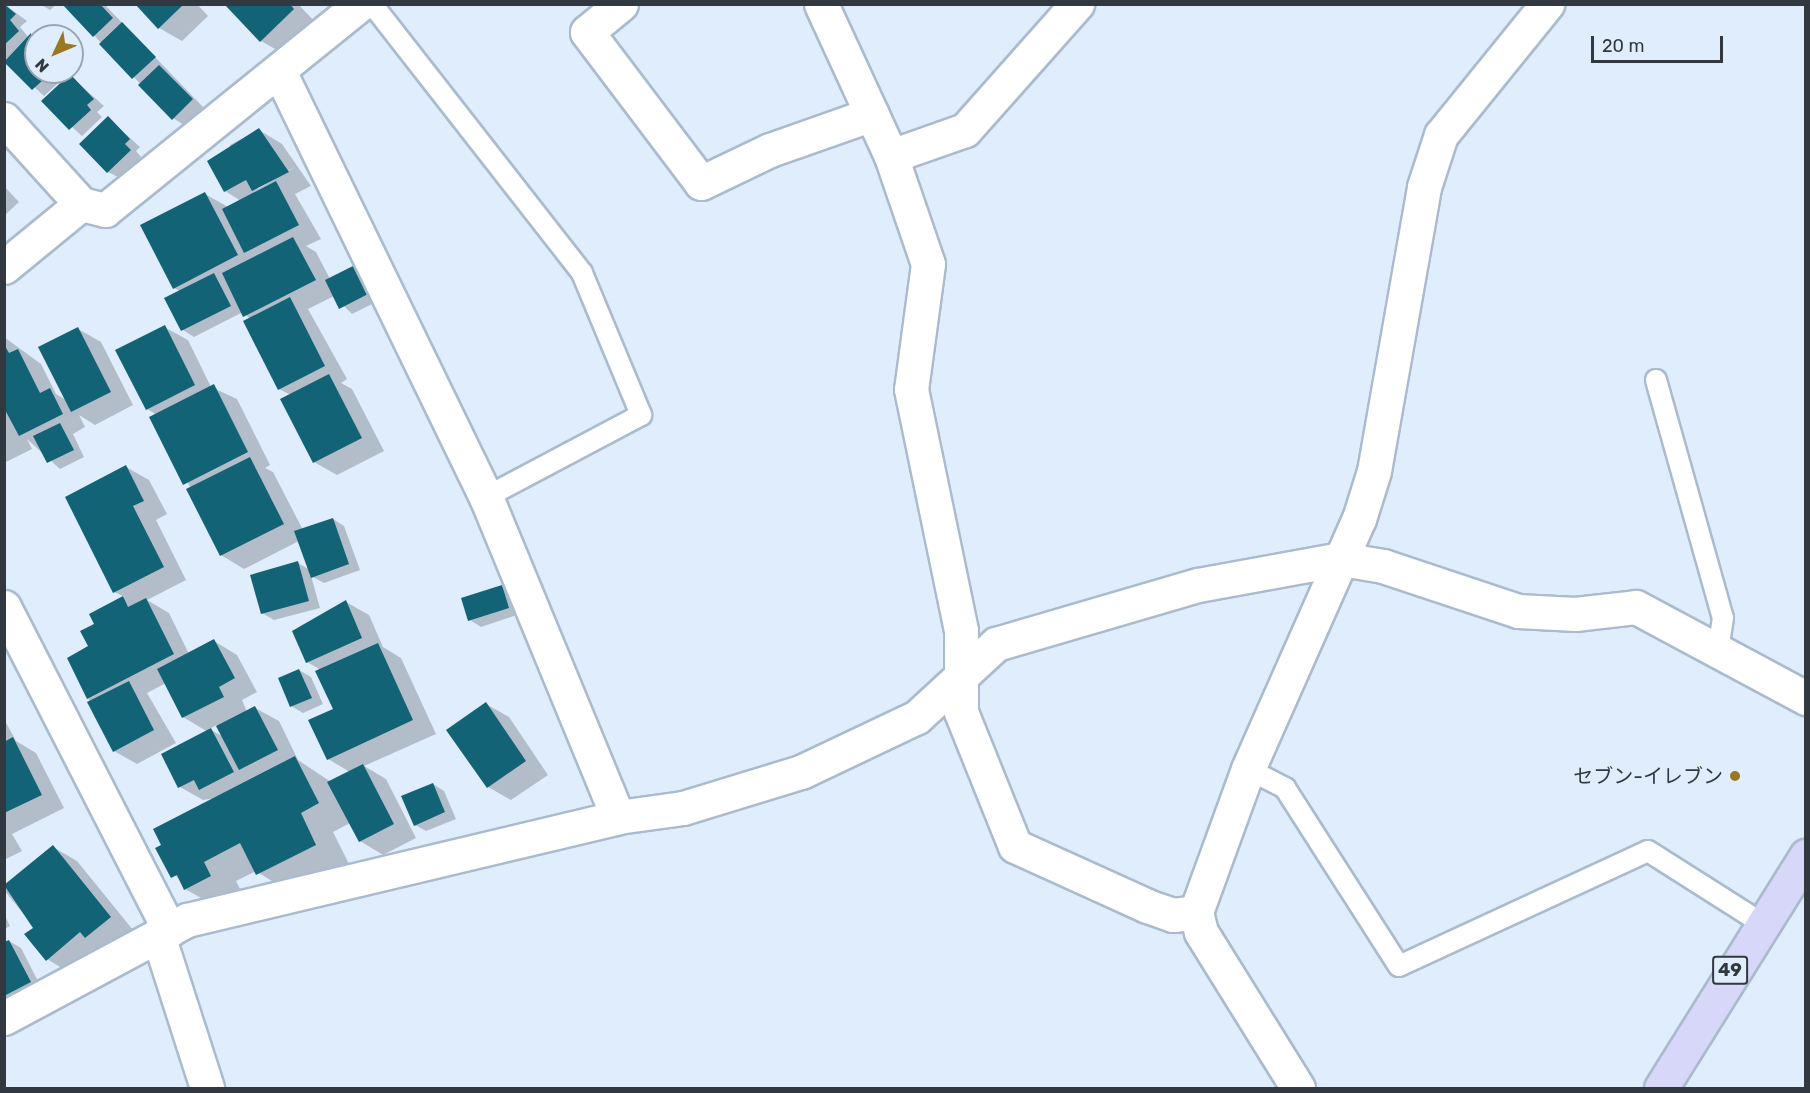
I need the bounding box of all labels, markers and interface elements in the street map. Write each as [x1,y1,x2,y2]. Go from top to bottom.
north arrow [24,24,84,84]
scale bar [1594,24,1726,62]
text: 20 m [1602,35,1644,57]
text: N [31,55,53,76]
place label: セブン-イレブン [1573,764,1723,788]
marker: セブン-イレブン [1728,769,1742,783]
road number: 49 [1712,955,1748,985]

